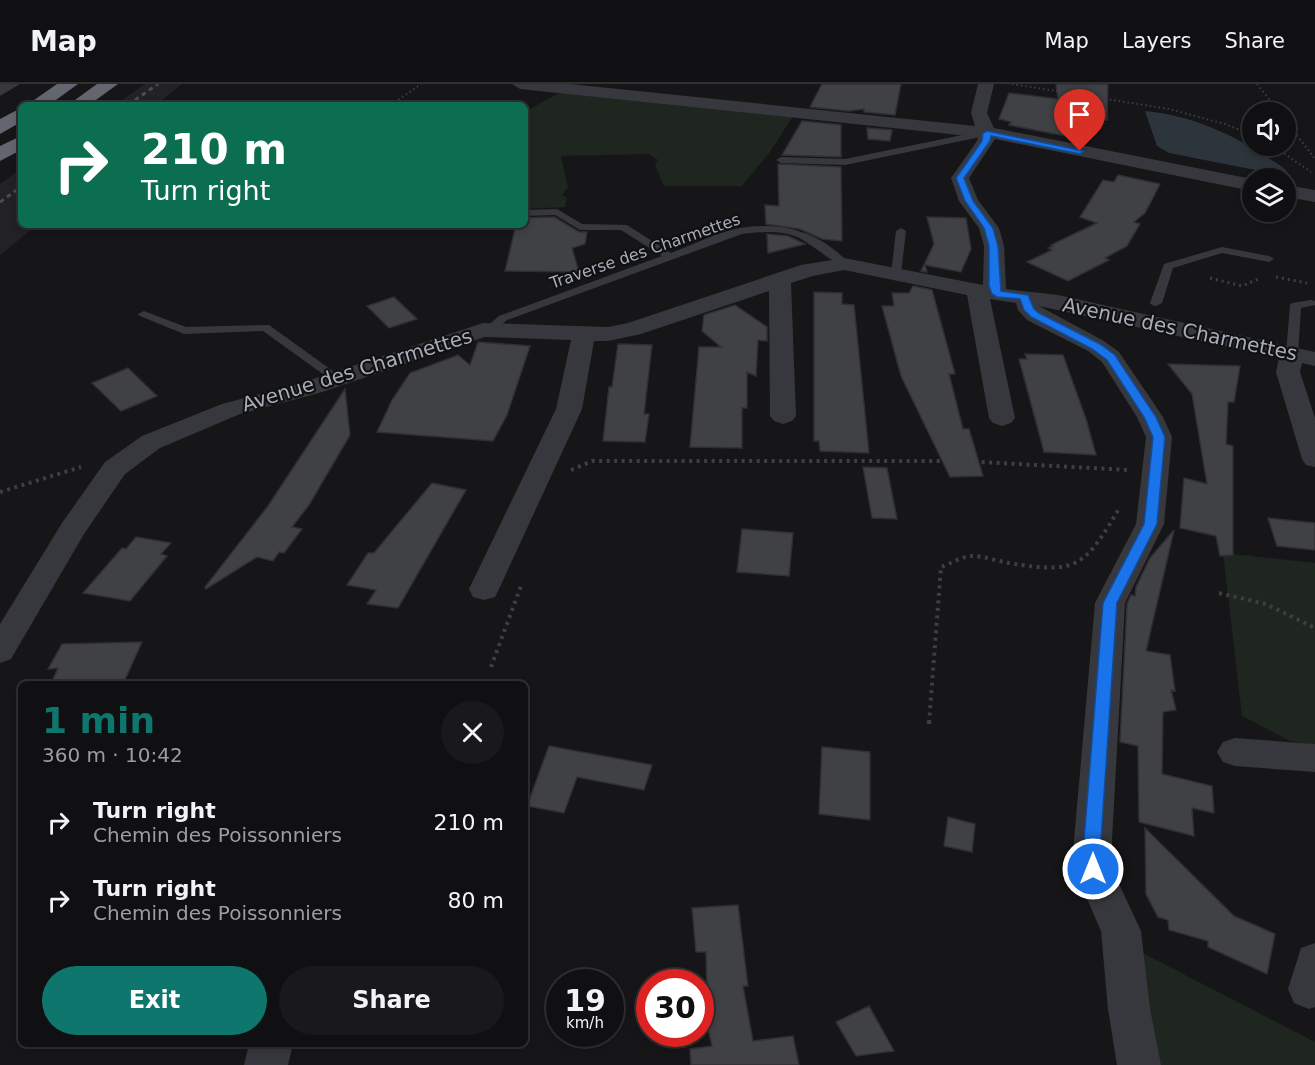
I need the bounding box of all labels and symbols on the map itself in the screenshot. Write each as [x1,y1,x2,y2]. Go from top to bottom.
pin [1054,89,1105,151]
street label: Traverse des Charmettes [546,209,743,293]
street label: Avenue des Charmettes [1060,292,1300,366]
street label: Avenue des Charmettes [239,324,475,416]
position arrow [1061,837,1125,901]
speed limit sign: 30 [636,969,714,1047]

